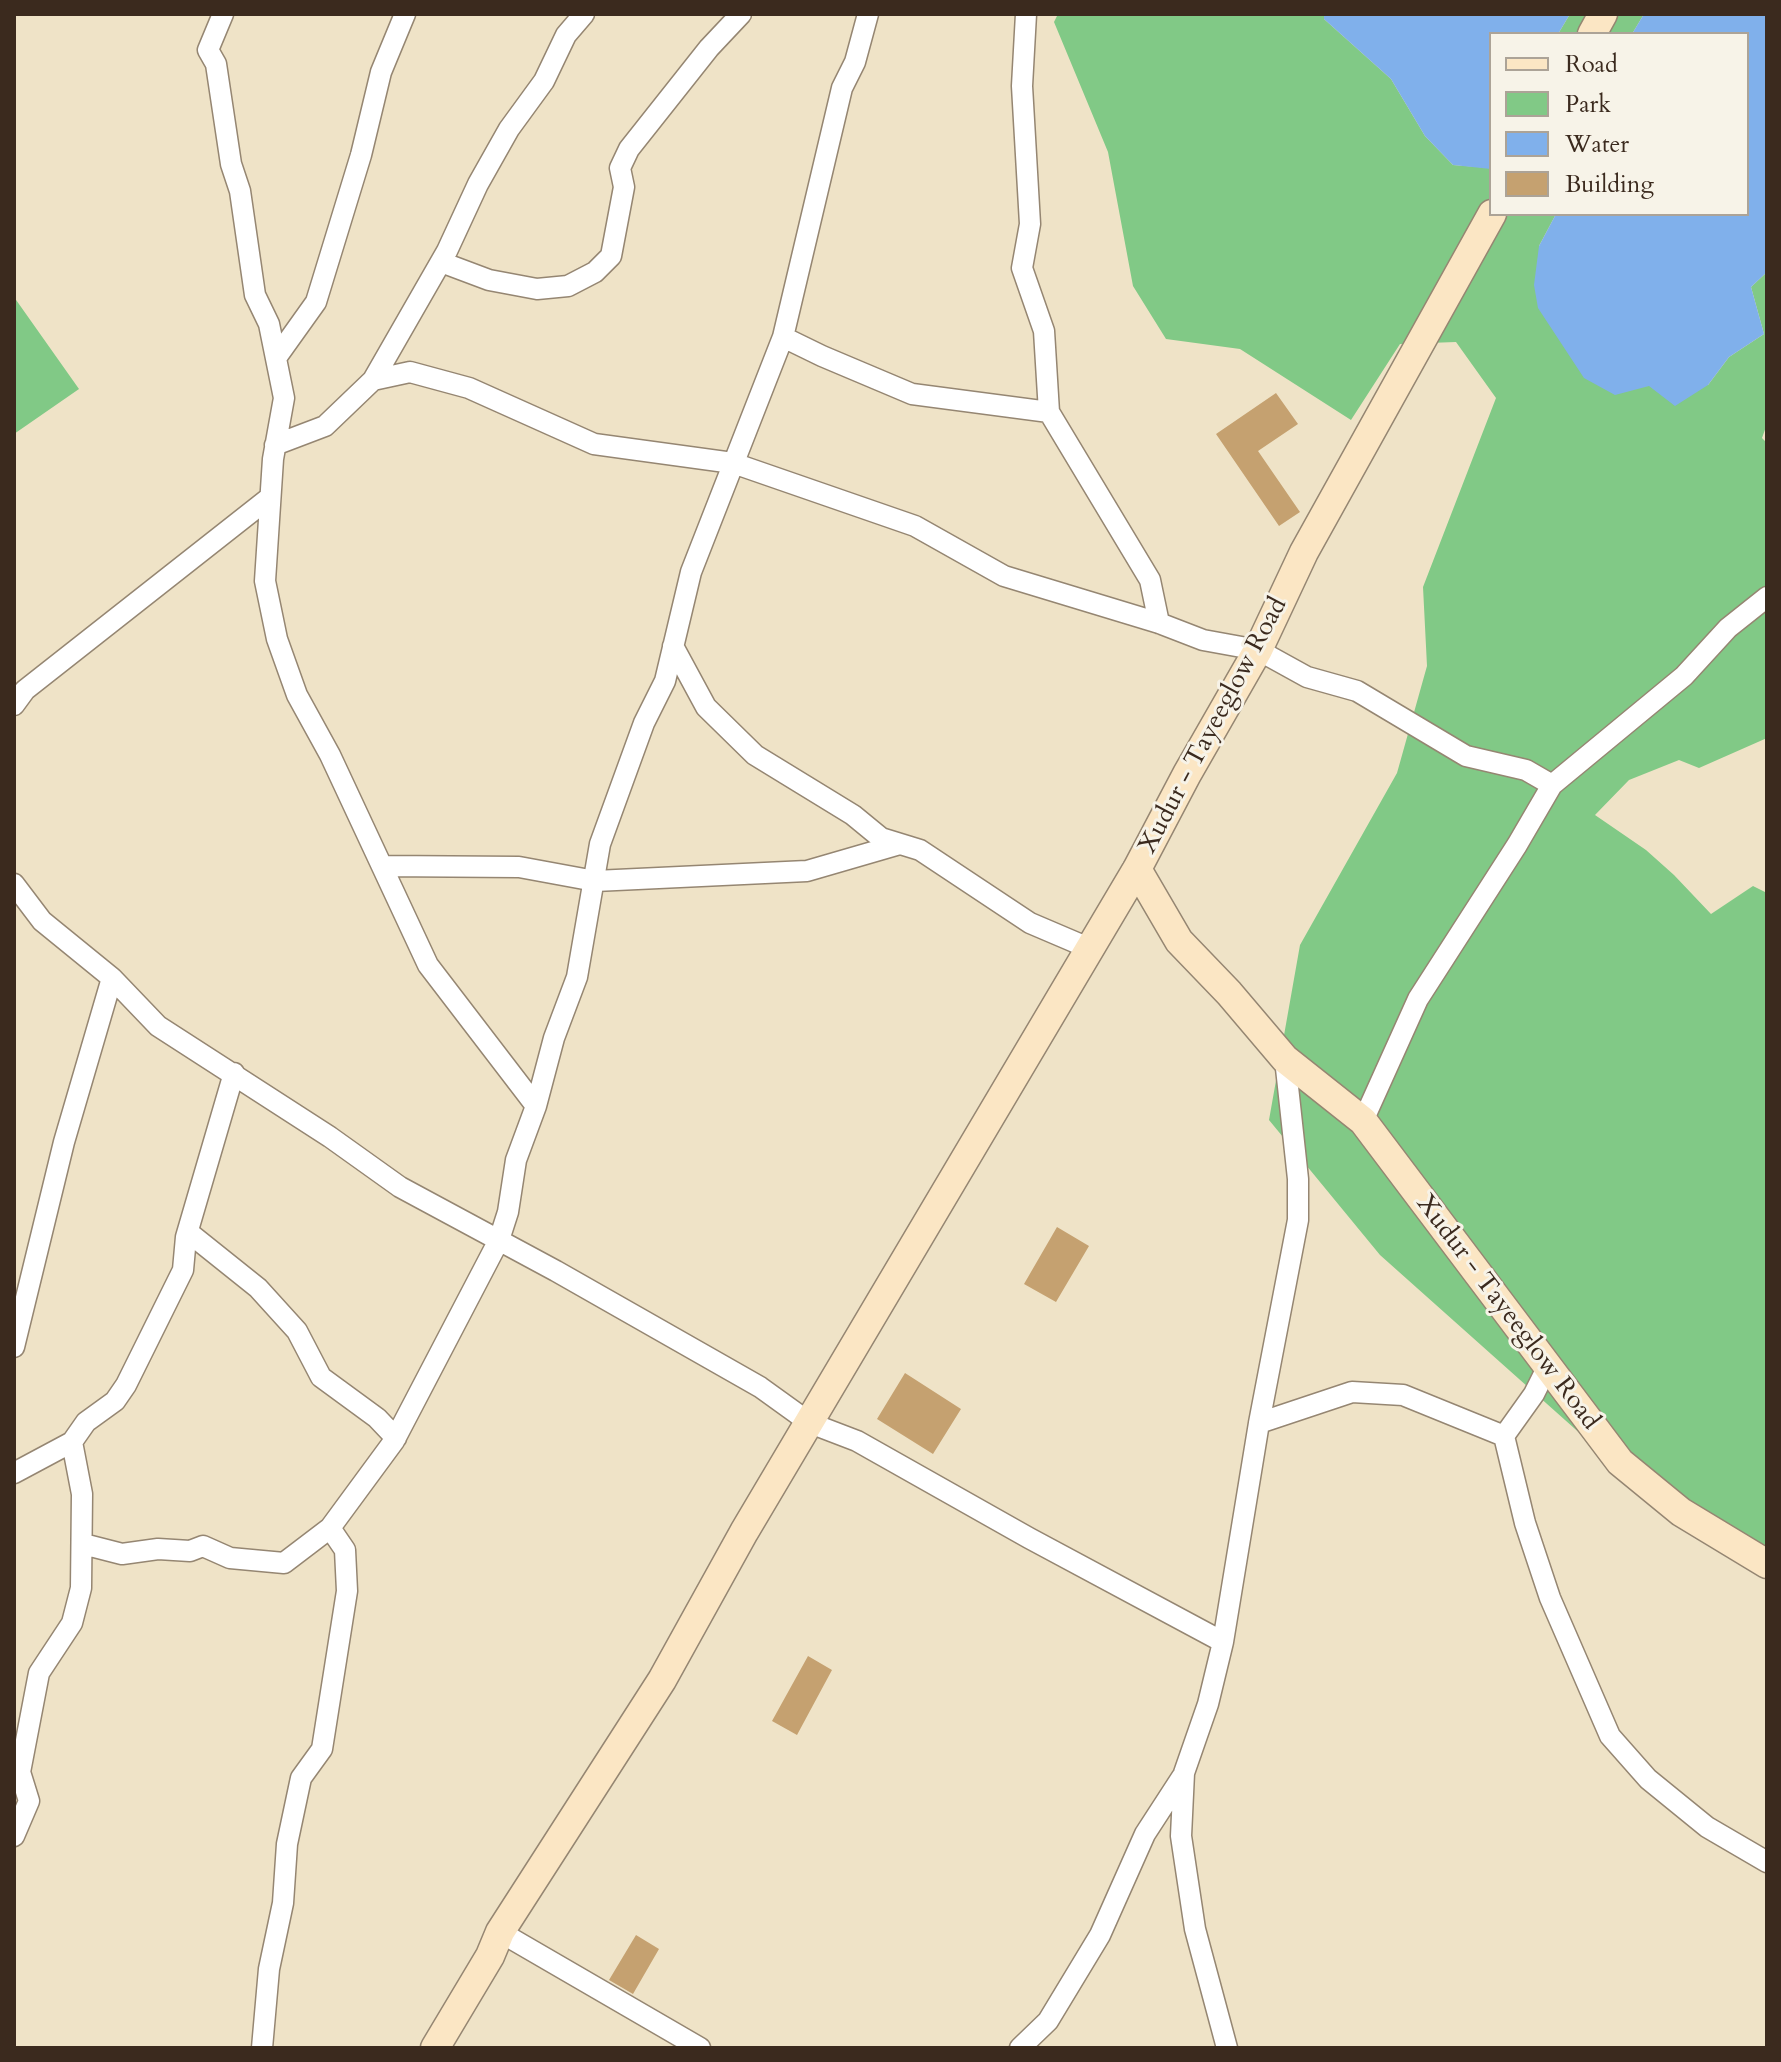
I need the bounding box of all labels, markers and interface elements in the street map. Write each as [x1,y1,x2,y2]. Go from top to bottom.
legend [1489,32,1749,216]
text: Road [1565,48,1618,81]
text: Park [1565,88,1611,121]
text: Water [1565,128,1629,161]
text: Building [1565,168,1654,201]
street label: Xudur - Tayeeglow Road [1133,593,1295,859]
street label: Xudur - Tayeeglow Road [1409,1190,1605,1436]

